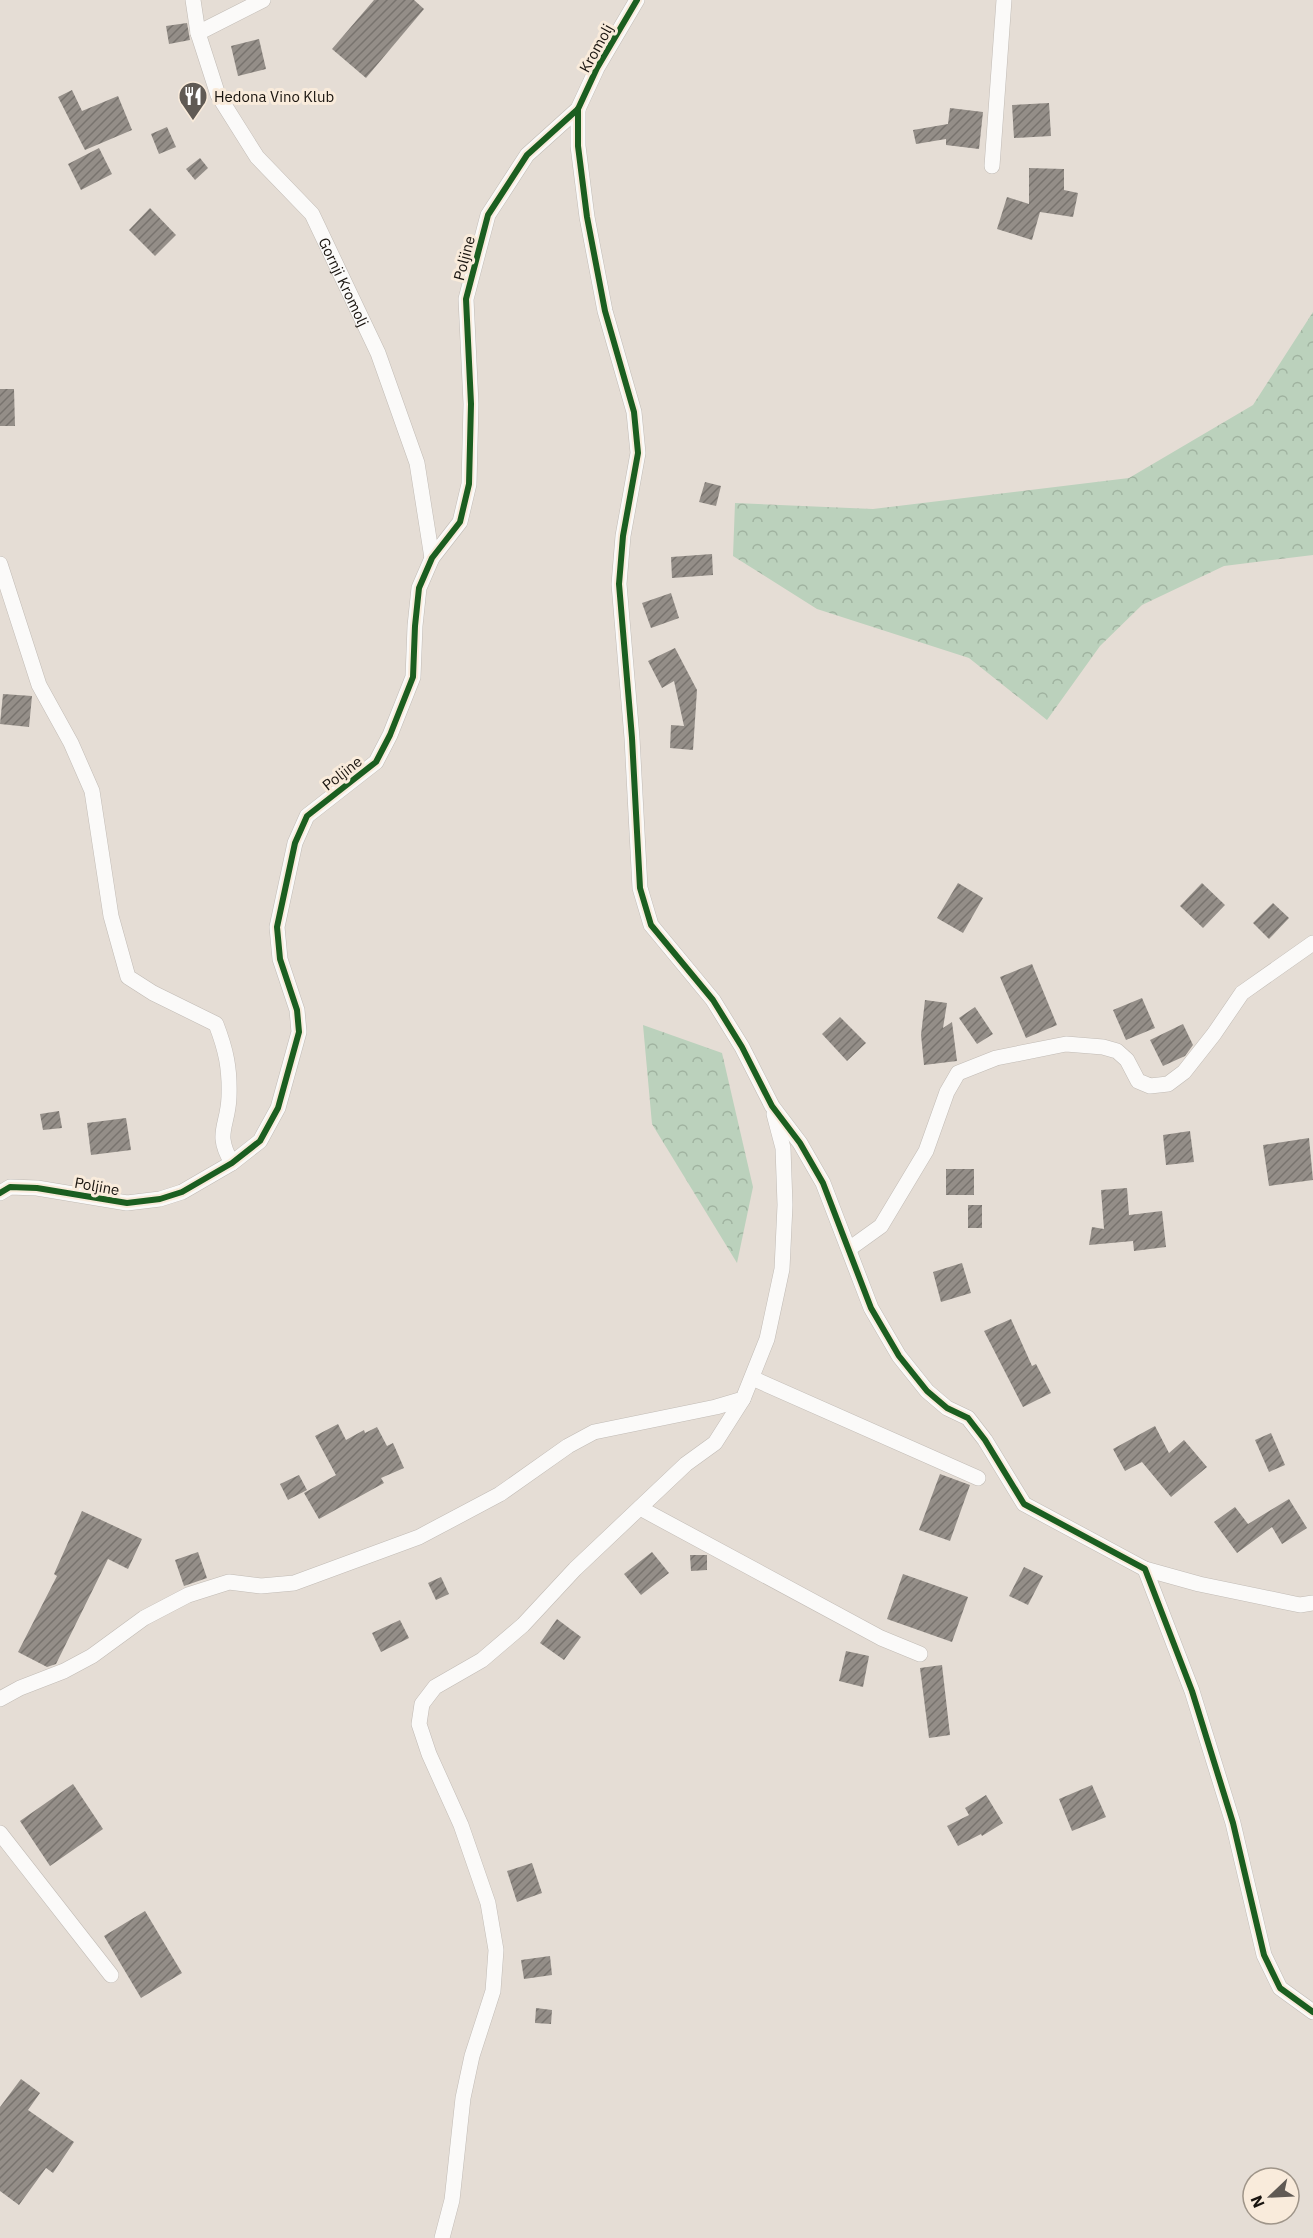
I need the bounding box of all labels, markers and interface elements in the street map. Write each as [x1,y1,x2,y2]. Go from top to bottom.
street label: Kromolj [575,20,617,76]
restaurant icon: Hedona Vino Klub [177,80,209,122]
place label: Hedona Vino Klub [214,87,334,106]
street label: Gornji Kromolj [315,234,373,329]
street label: Poljine [449,234,479,282]
street label: Poljine [318,751,366,795]
street label: Poljine [73,1173,121,1199]
north arrow [1241,2166,1301,2226]
text: N [1246,2193,1269,2211]

